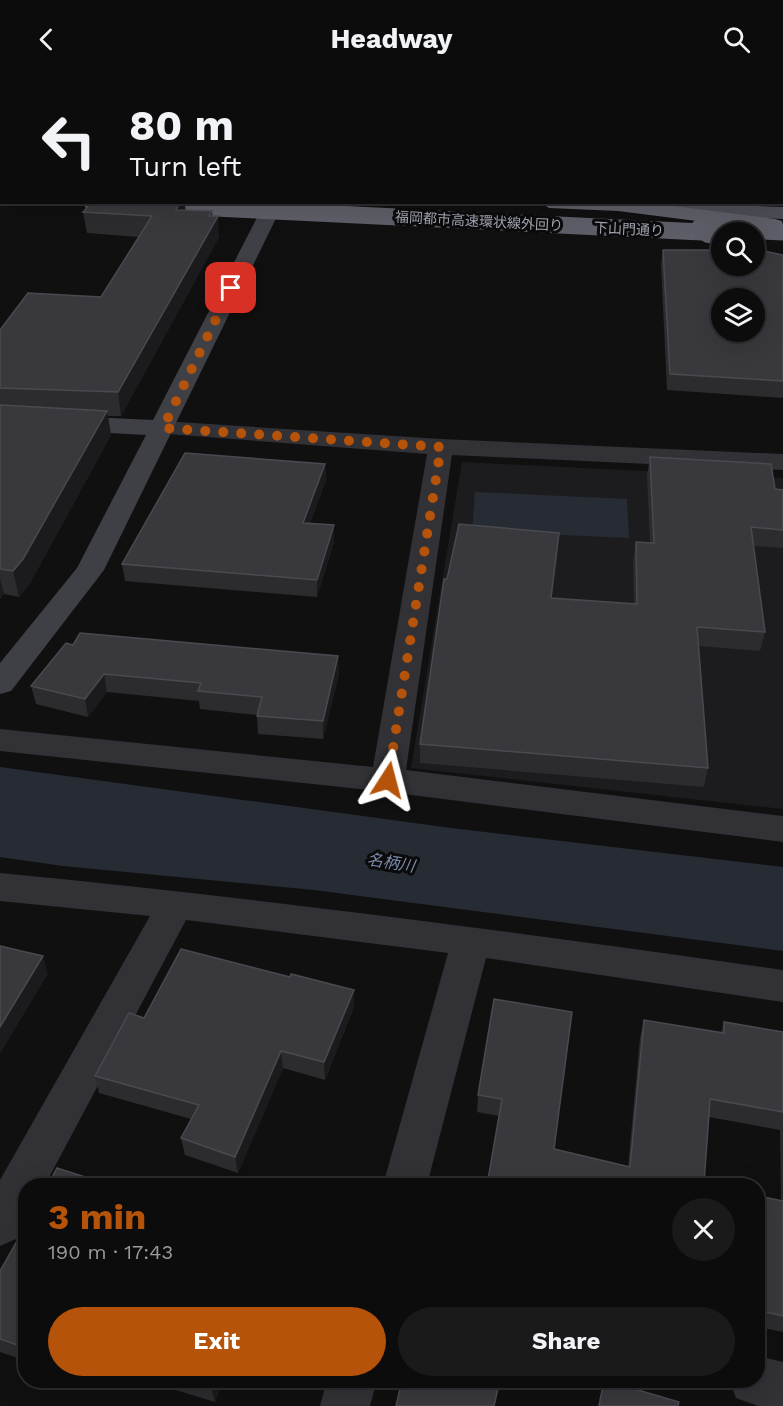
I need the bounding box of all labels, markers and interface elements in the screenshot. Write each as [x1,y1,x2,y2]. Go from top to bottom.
icon: back [30,23,63,56]
text: Headway [330,23,453,55]
icon: search [720,23,753,56]
text: 80 m [129,101,234,150]
icon: left [30,102,108,180]
text: Turn left [129,151,241,183]
street label: 福岡都市高速環状線外回り [395,209,563,233]
street label: 下山門通り [594,219,664,239]
map controls [711,222,765,342]
button: search [711,222,765,276]
pin [205,262,256,313]
icon: arrive [214,271,247,304]
button: layers [711,288,765,342]
position arrow [356,748,420,812]
water label: 名柄川 [366,849,418,876]
text: 3 min [48,1196,146,1238]
button: close [672,1198,735,1261]
text: 190 m · 17:43 [48,1240,173,1264]
button: Exit [48,1307,386,1376]
button: Share [398,1307,735,1376]

